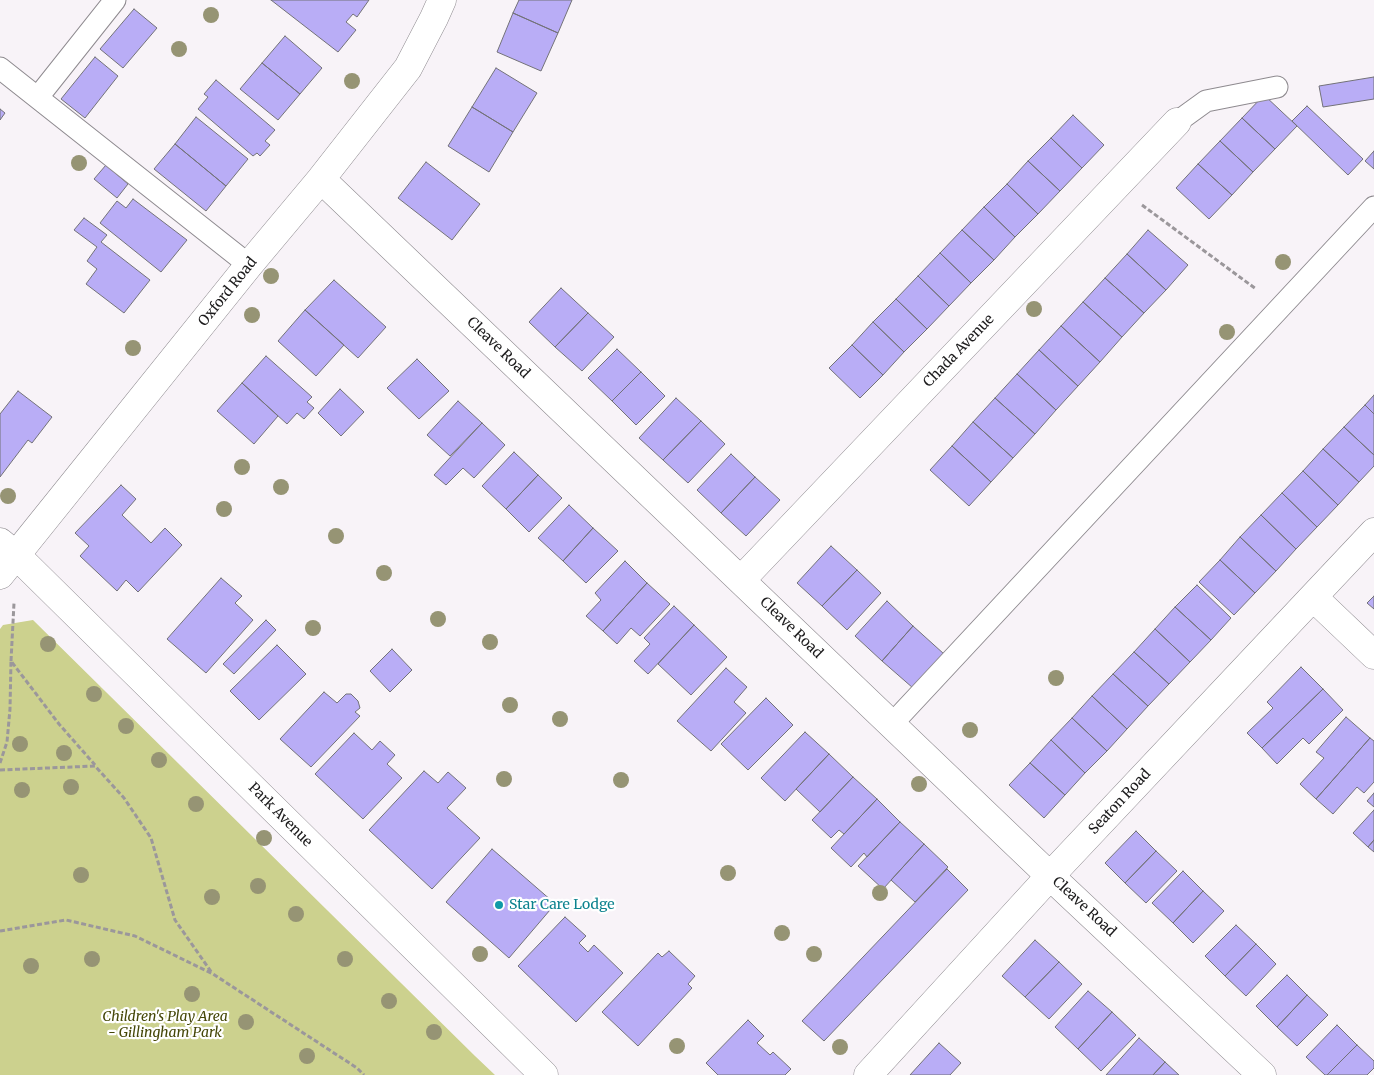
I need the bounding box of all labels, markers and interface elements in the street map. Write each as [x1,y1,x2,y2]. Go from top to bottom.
street label: Oxford Road [195,254,261,330]
street label: Chada Avenue [920,311,998,391]
street label: Cleave Road [463,314,533,382]
street label: Cleave Road [756,594,826,662]
street label: Seaton Road [1086,766,1154,838]
street label: Park Avenue [245,780,315,850]
street label: Cleave Road [1049,873,1119,941]
place label: Star Care Lodge [509,897,615,913]
marker: Star Care Lodge [493,899,505,911]
park label: Children's Play Area - Gillingham Park [102,1009,228,1042]

